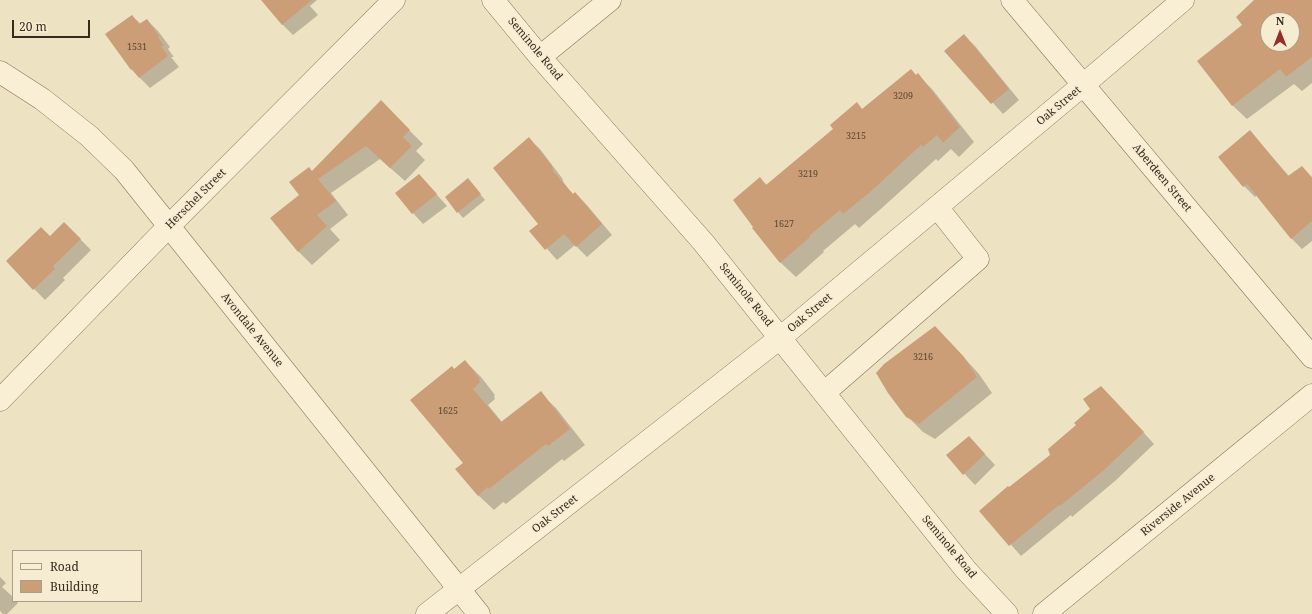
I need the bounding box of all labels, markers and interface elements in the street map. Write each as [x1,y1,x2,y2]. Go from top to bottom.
scale bar [14,12,92,38]
north arrow [1260,12,1300,52]
text: N [1276,13,1284,28]
street label: Seminole Road [505,15,565,83]
text: 20 m [19,18,47,35]
house number: 1531 [127,42,147,52]
street label: Oak Street [1034,83,1084,129]
house number: 3209 [893,91,913,101]
house number: 3215 [846,131,866,141]
street label: Aberdeen Street [1130,141,1194,215]
street label: Herschel Street [163,166,229,232]
house number: 3219 [798,169,818,179]
house number: 1627 [774,219,794,229]
street label: Seminole Road [716,261,776,329]
street label: Avondale Avenue [218,290,286,370]
street label: Oak Street [785,290,835,336]
house number: 3216 [913,352,933,362]
house number: 1625 [438,406,458,416]
street label: Riverside Avenue [1138,471,1218,539]
street label: Oak Street [530,492,580,536]
street label: Seminole Road [919,513,979,581]
legend [12,550,142,602]
text: Road [50,558,79,575]
text: Building [50,578,98,595]

